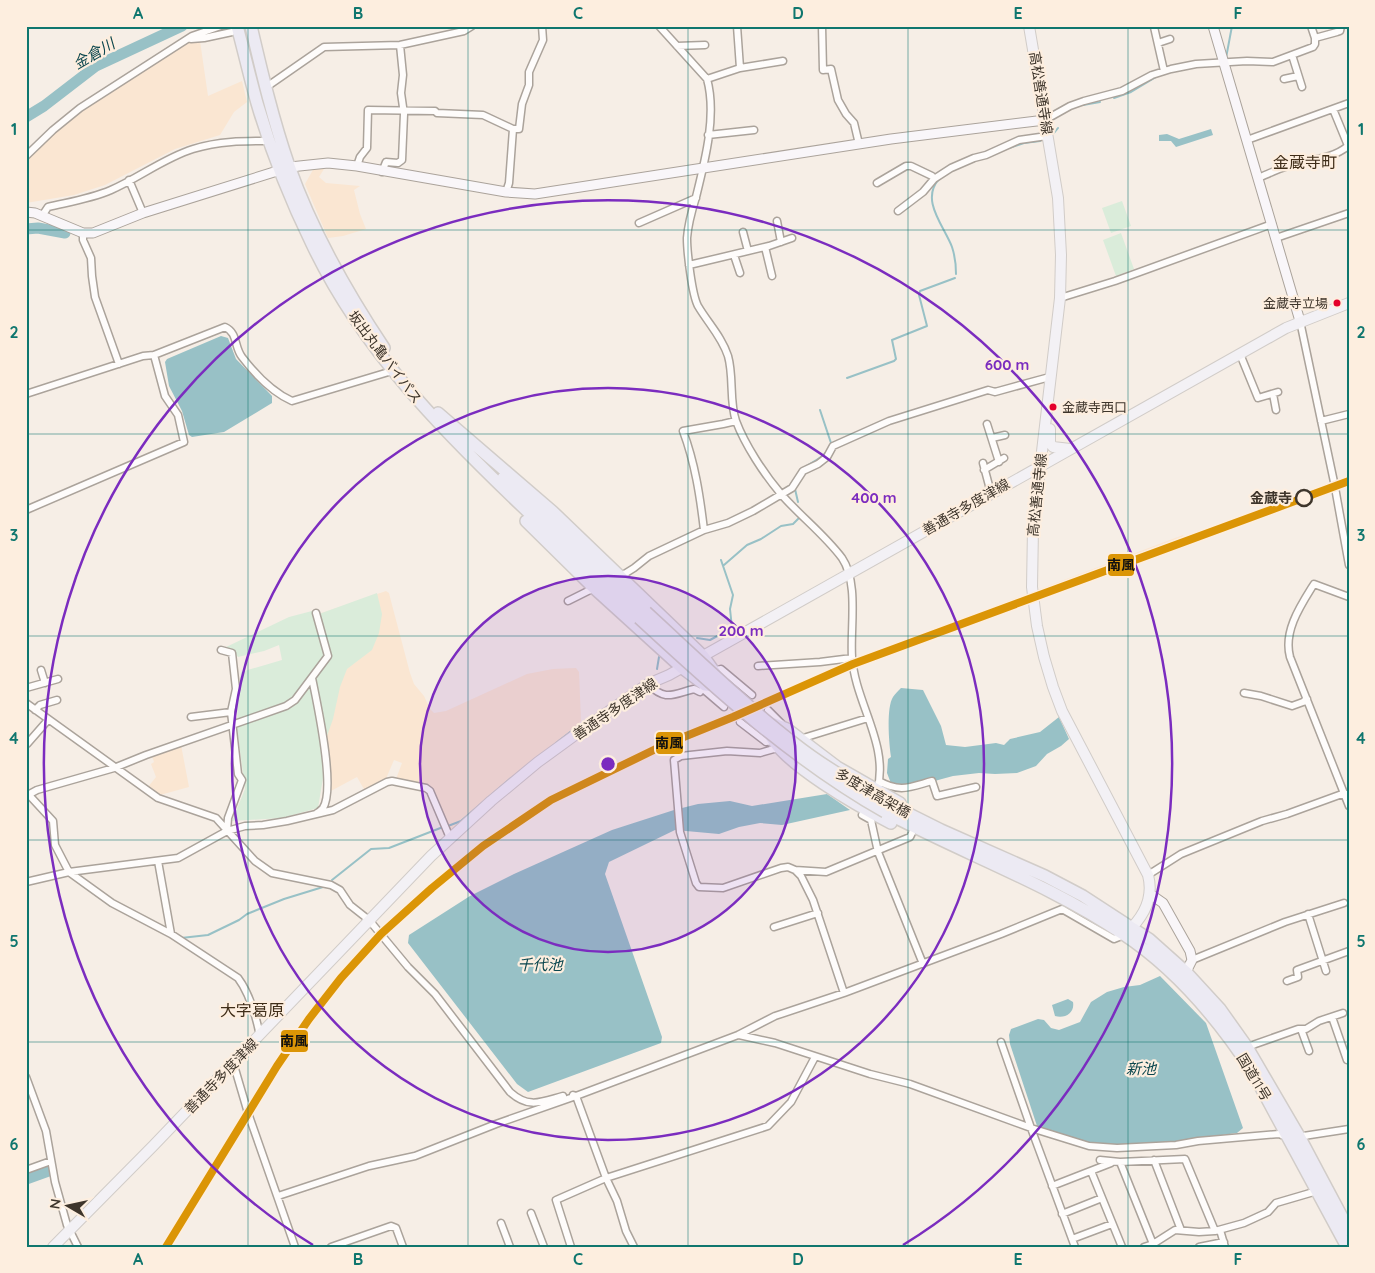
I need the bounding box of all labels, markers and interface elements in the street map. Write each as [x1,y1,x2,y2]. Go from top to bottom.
text: A [133,3,144,23]
text: B [353,3,363,23]
text: C [573,3,583,23]
text: D [792,3,804,23]
text: E [1013,3,1023,23]
text: F [1234,3,1243,23]
water label: 金倉川 [70,33,120,73]
street label: 高松善通寺線 [1026,50,1056,136]
text: 1 [11,119,17,139]
text: 1 [1358,119,1364,139]
district label: 金蔵寺町 [1273,152,1337,172]
place label: 金蔵寺立場 [1263,295,1328,311]
marker: 金蔵寺立場 [1332,298,1342,308]
street label: 坂出丸亀バイパス [344,307,426,407]
text: 2 [9,322,19,342]
text: 2 [1356,322,1366,342]
text: 600 m [985,355,1029,374]
place label: 金蔵寺西口 [1062,399,1127,415]
marker: 金蔵寺西口 [1048,402,1058,412]
street label: 高松善通寺線 [1024,452,1050,538]
street label: 善通寺多度津線 [919,475,1013,539]
text: 400 m [851,488,897,507]
place label: 金蔵寺 [1250,489,1292,507]
marker: 金蔵寺 [1295,489,1313,507]
text: 3 [10,525,18,545]
text: 3 [1357,525,1365,545]
line badge: 南風 [1107,553,1135,577]
text: 南風 [1107,556,1135,574]
text: 200 m [719,621,764,640]
street label: 善通寺多度津線 [569,674,661,744]
text: 4 [9,728,19,748]
text: 4 [1356,728,1366,748]
line badge: 南風 [655,731,684,755]
text: 南風 [655,734,683,752]
centre of rings [599,755,617,773]
street label: 多度津高架橋 [832,764,914,822]
text: 5 [9,931,19,951]
text: 5 [1356,931,1366,951]
water label: 千代池 [517,955,564,974]
district label: 大字葛原 [220,1000,284,1020]
line badge: 南風 [280,1029,309,1053]
text: 南風 [280,1032,308,1050]
street label: 善通寺多度津線 [180,1035,262,1117]
street label: 国道11号 [1233,1050,1275,1104]
water label: 新池 [1126,1059,1158,1078]
text: 6 [10,1134,19,1154]
text: 6 [1357,1134,1366,1154]
north arrow [42,1180,92,1230]
text: N [45,1197,65,1210]
text: A [133,1249,144,1269]
text: B [353,1249,363,1269]
text: C [573,1249,583,1269]
text: D [792,1249,804,1269]
text: E [1013,1249,1023,1269]
text: F [1234,1249,1243,1269]

